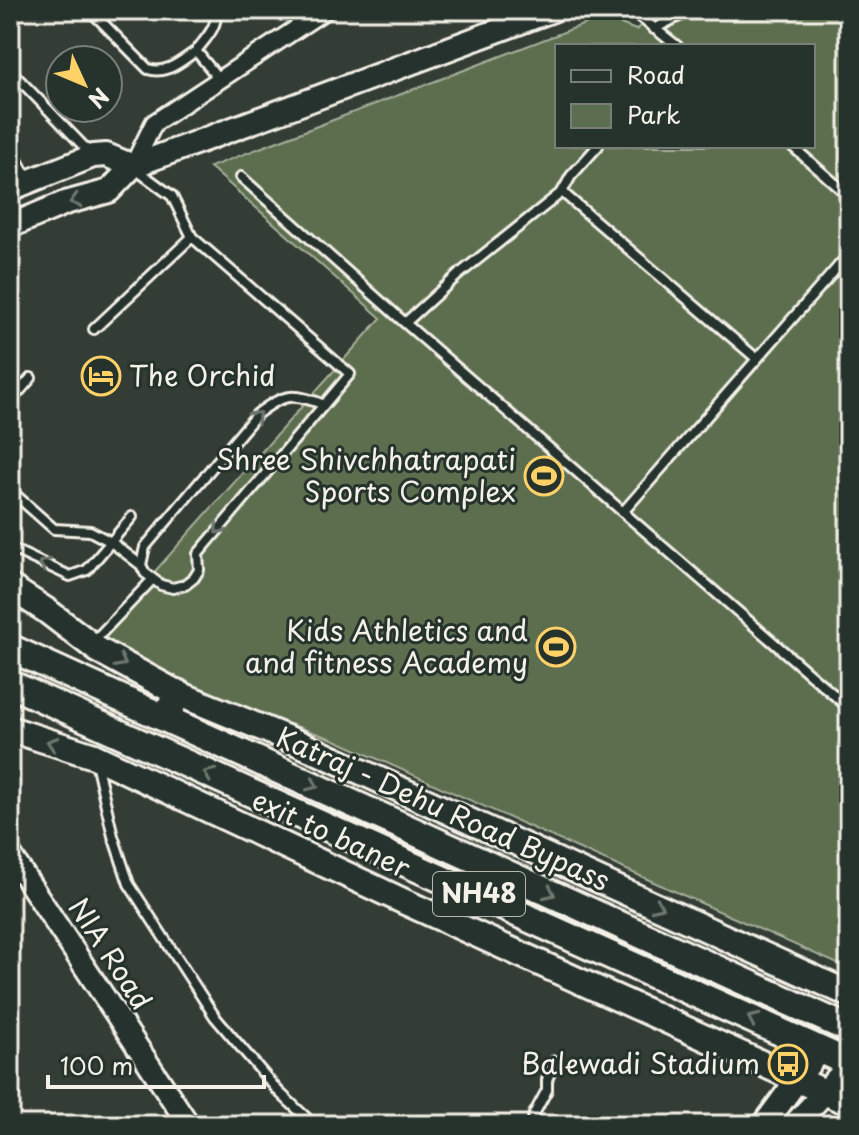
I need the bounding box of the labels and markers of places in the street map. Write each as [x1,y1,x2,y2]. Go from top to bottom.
place label: The Orchid [129,353,276,396]
hotel icon: The Orchid [80,355,122,397]
place label: Shree Shivchhatrapati Sports Complex [216,437,516,512]
sports icon: Shree Shivchhatrapati Sports Complex [523,455,565,497]
place label: Kids Athletics and and fitness Academy [245,608,528,683]
sports icon: Kids Athletics and and fitness Academy [535,626,577,668]
place label: Balewadi Stadium [521,1041,760,1084]
bus stop icon: Balewadi Stadium [767,1043,809,1085]

